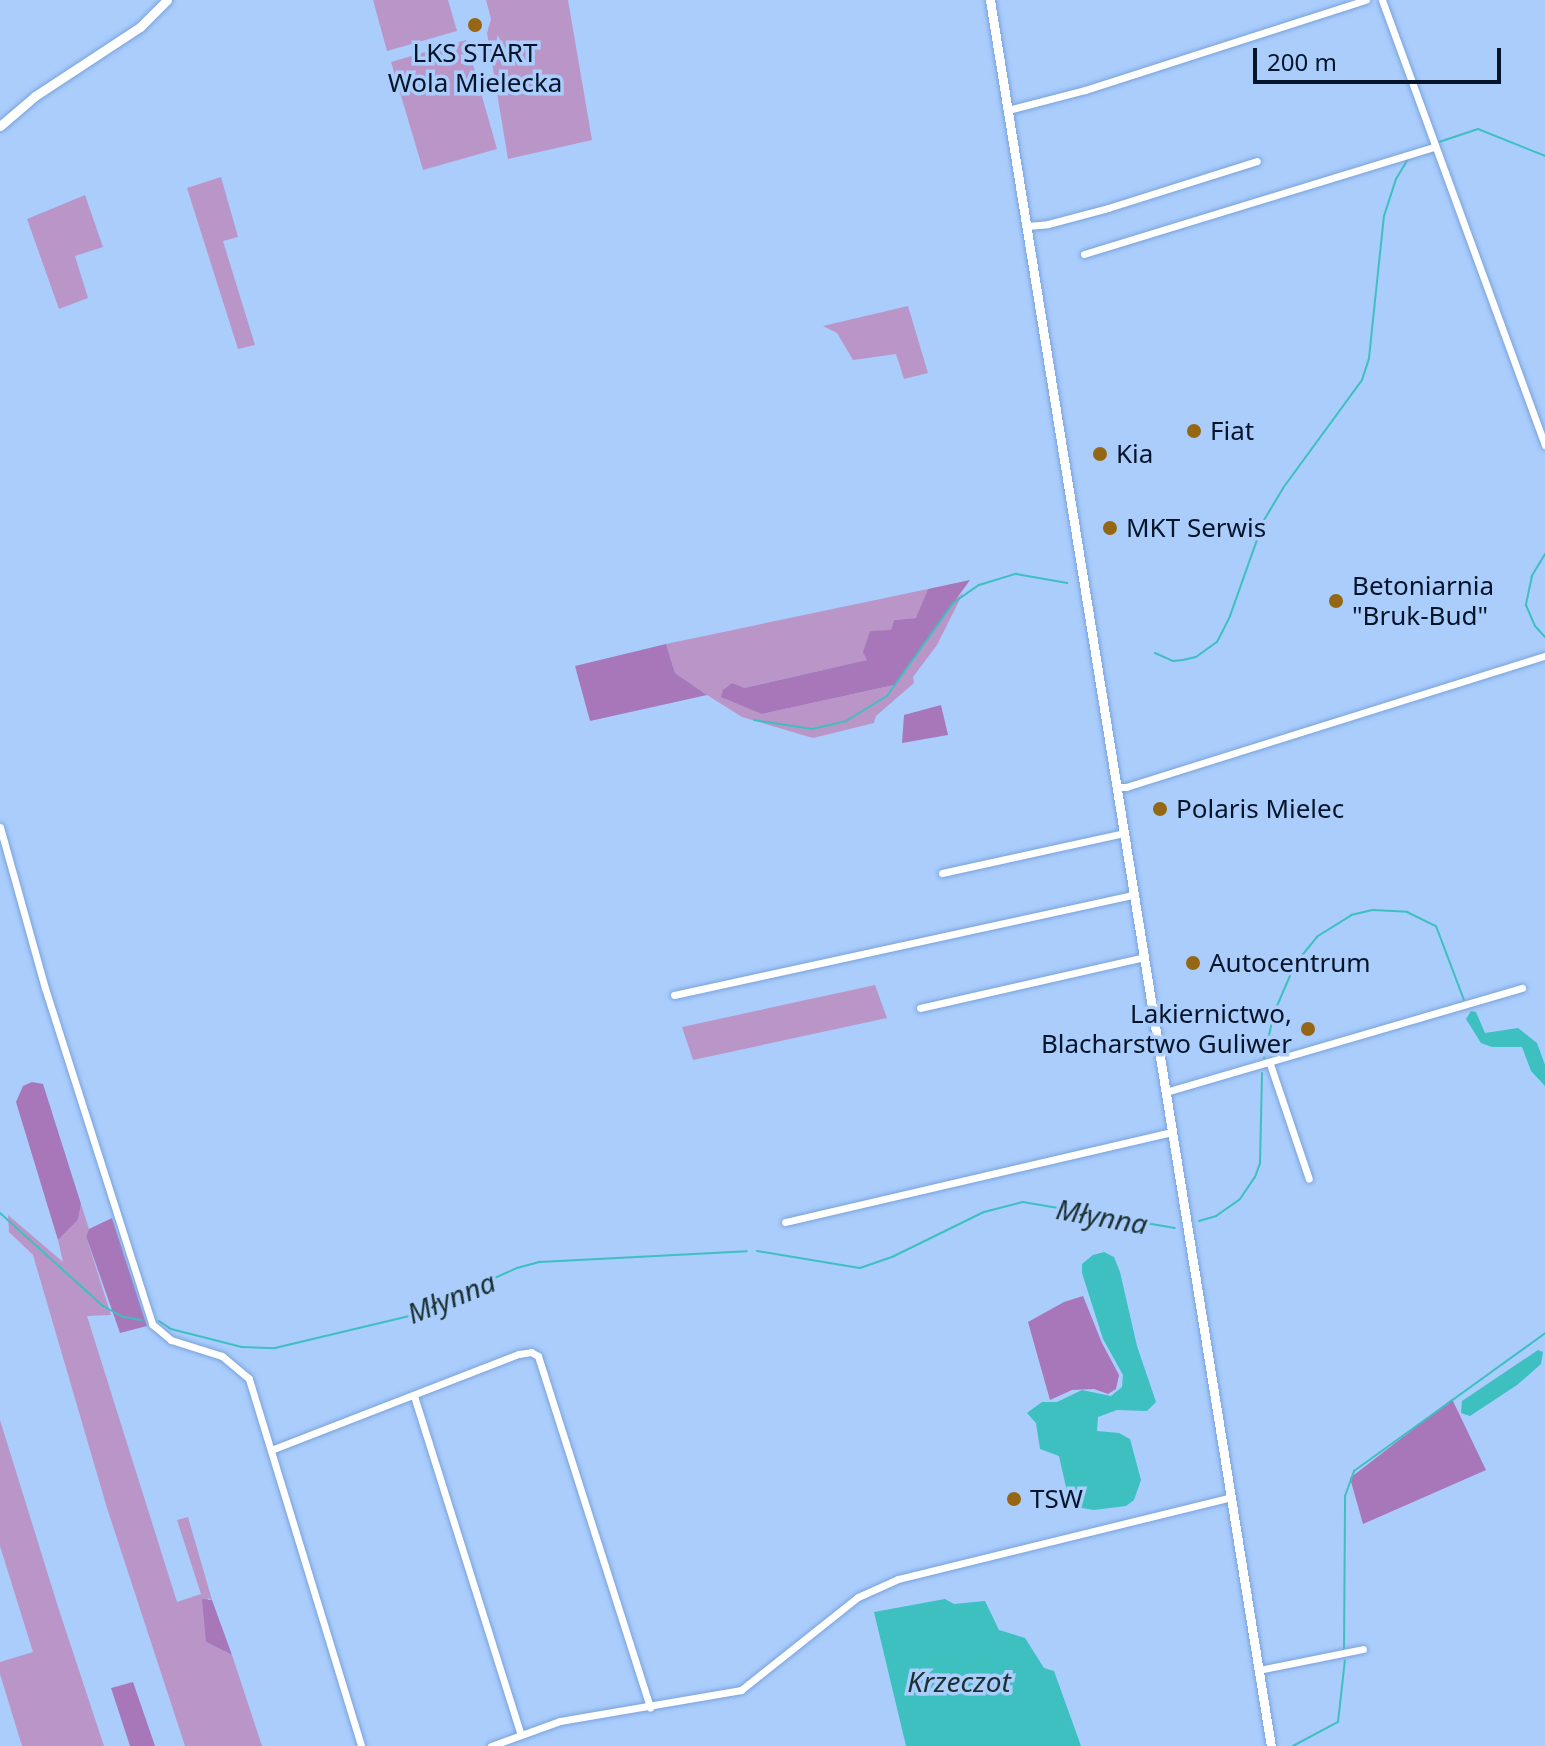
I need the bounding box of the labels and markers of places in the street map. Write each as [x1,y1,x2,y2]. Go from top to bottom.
marker: LKS START Wola Mielecka [466,16,484,34]
place label: LKS START Wola Mielecka [388,37,562,98]
place label: Fiat [1210,415,1254,447]
marker: Fiat [1185,422,1203,440]
place label: Kia [1116,438,1153,470]
marker: Kia [1091,445,1109,463]
place label: MKT Serwis [1126,512,1266,544]
marker: MKT Serwis [1101,519,1119,537]
place label: Betoniarnia "Bruk-Bud" [1352,570,1494,632]
marker: Betoniarnia "Bruk-Bud" [1327,592,1345,610]
place label: Polaris Mielec [1176,793,1344,825]
marker: Polaris Mielec [1151,800,1169,818]
place label: Autocentrum [1209,947,1371,979]
marker: Autocentrum [1184,954,1202,972]
place label: Lakiernictwo, Blacharstwo Guliwer [1041,998,1292,1060]
marker: Lakiernictwo, Blacharstwo Guliwer [1299,1020,1317,1038]
place label: TSW [1030,1483,1083,1515]
marker: TSW [1005,1490,1023,1508]

